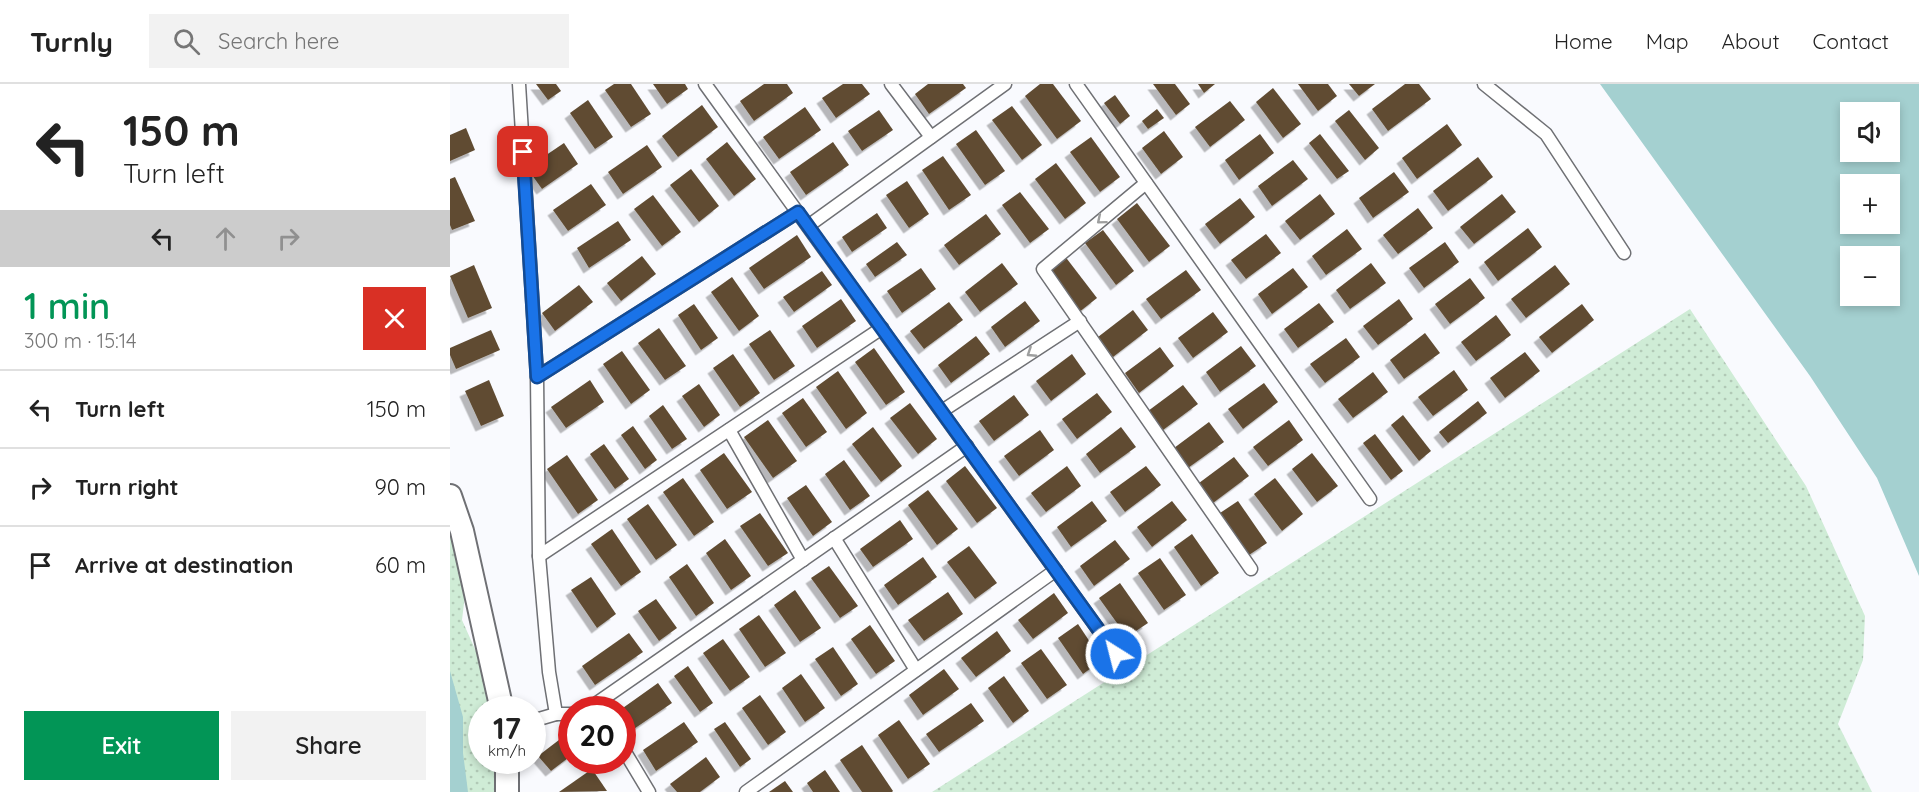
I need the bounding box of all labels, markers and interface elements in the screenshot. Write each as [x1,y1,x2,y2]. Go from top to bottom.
search box [149,14,569,68]
text: Turnly [30,24,113,59]
icon: search [170,25,203,58]
text: Search here [218,27,339,55]
text: Home [1554,28,1613,54]
text: Map [1646,28,1689,54]
text: About [1722,28,1780,54]
text: Contact [1813,28,1889,54]
map controls [1840,102,1900,306]
button: sound [1840,102,1900,162]
text: 150 m [123,104,240,157]
icon: left [24,108,102,186]
pin [497,126,548,177]
icon: arrive [506,135,539,168]
text: Turn left [123,156,225,190]
button: + [1840,174,1900,234]
one-way arrow [1097,213,1108,224]
icon: left [146,222,179,255]
icon: ahead [209,222,242,255]
icon: right [272,222,305,255]
button: − [1840,246,1900,306]
text: 1 min [24,283,110,328]
button: close [363,287,426,350]
text: 300 m · 15:14 [24,328,136,353]
one-way arrow [1027,346,1038,357]
icon: left [24,393,57,426]
text: Turn left [75,395,165,423]
text: 150 m [367,395,426,423]
icon: right [24,471,57,504]
text: Turn right [75,473,179,501]
text: 90 m [375,473,426,501]
icon: arrive [24,549,57,582]
text: Arrive at destination [75,551,293,579]
text: 60 m [375,551,426,579]
position arrow [1084,622,1148,686]
speed limit sign: 20 [558,696,636,774]
text: 17 [493,709,521,747]
button: Exit [24,711,219,780]
button: Share [231,711,426,780]
text: km/h [488,741,526,760]

